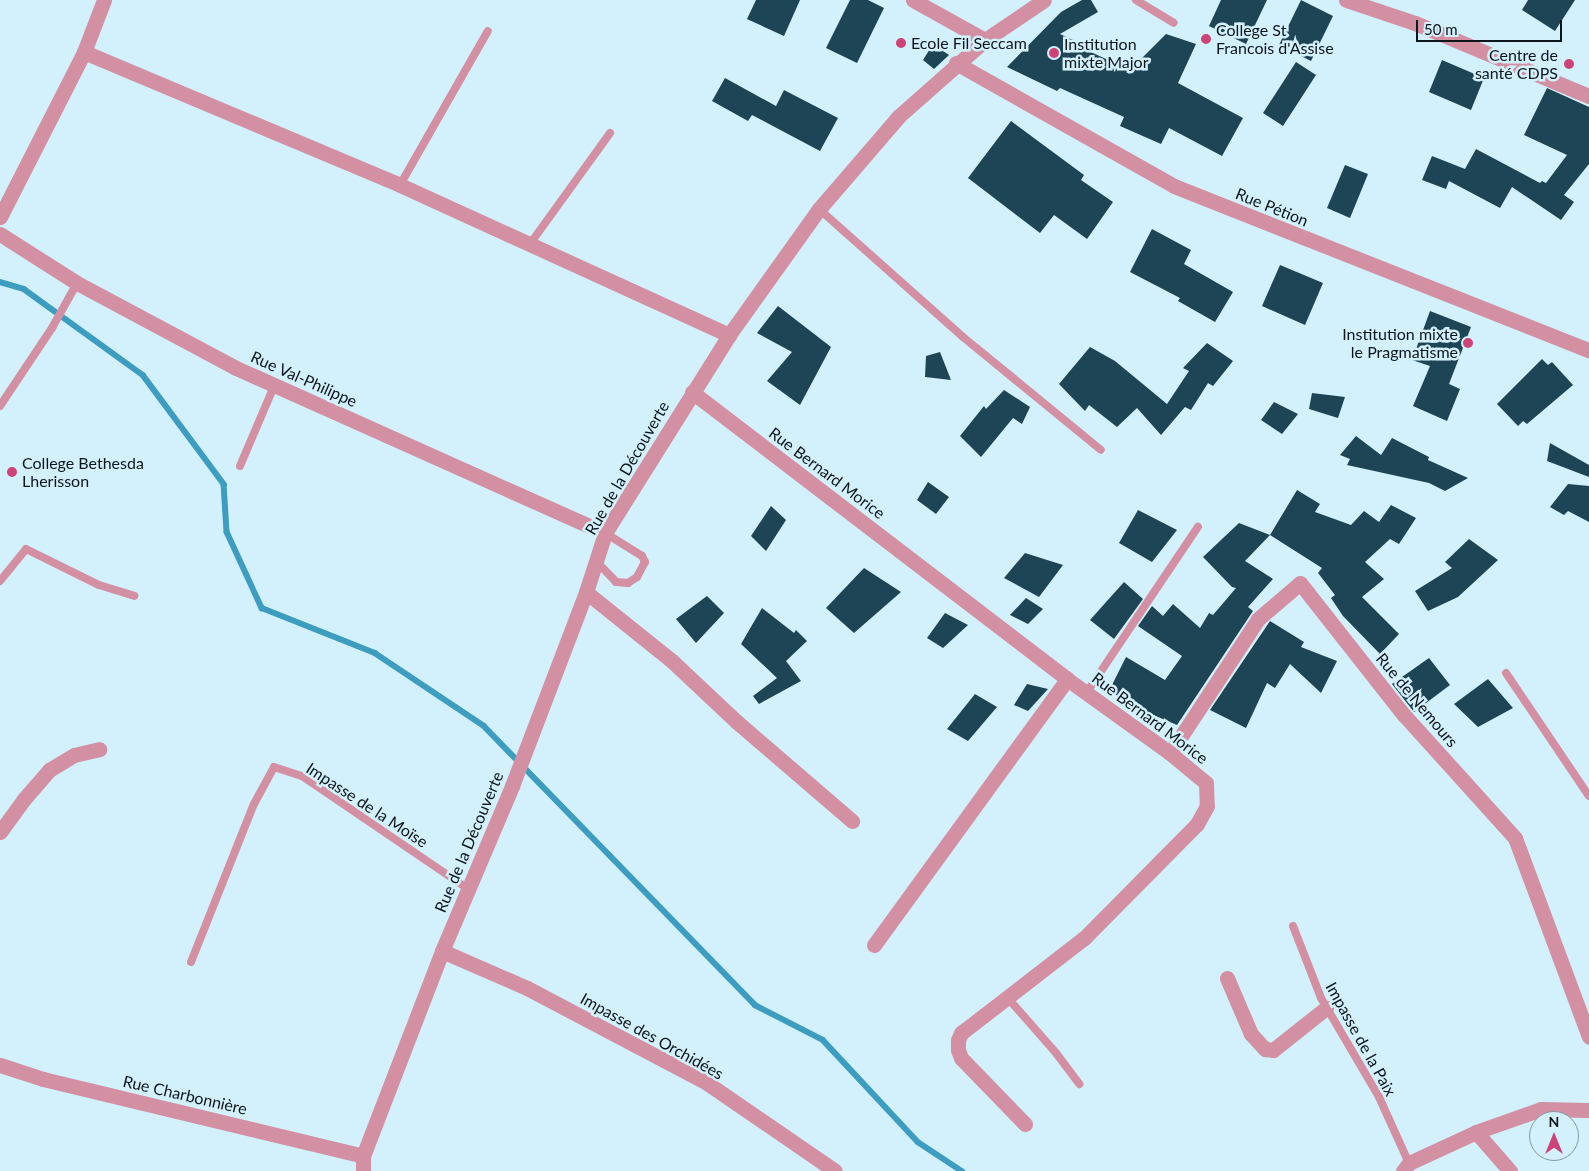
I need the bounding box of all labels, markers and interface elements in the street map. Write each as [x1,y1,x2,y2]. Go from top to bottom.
scale bar [1419,10,1565,42]
place label: College St Francois d'Assise [1216,20,1334,58]
text: 50 m [1424,20,1458,38]
place label: Ecole Fil Seccam [911,33,1027,53]
marker: College St Francois d'Assise [1200,33,1212,45]
place label: Institution mixte Major [1064,34,1149,72]
marker: Ecole Fil Seccam [895,37,907,49]
place label: Centre de santé CDPS [1475,45,1558,83]
marker: Institution mixte Major [1048,47,1060,59]
marker: Centre de santé CDPS [1562,57,1576,71]
street label: Rue Pétion [1233,184,1311,230]
place label: Institution mixte le Pragmatisme [1342,324,1458,362]
marker: Institution mixte le Pragmatisme [1462,337,1474,349]
street label: Rue Val-Philippe [248,347,360,411]
street label: Rue de la Découverte [581,398,673,538]
street label: Rue Bernard Morice [765,423,889,523]
place label: College Bethesda Lherisson [22,453,144,491]
marker: College Bethesda Lherisson [6,466,18,478]
street label: Rue de Nemours [1372,649,1462,751]
street label: Rue Bernard Morice [1088,668,1212,768]
street label: Impasse de la Moïse [303,759,431,851]
street label: Rue de la Découverte [431,769,507,915]
street label: Impasse de la Paix [1322,979,1400,1099]
street label: Impasse des Orchidées [577,989,727,1083]
street label: Rue Charbonnière [121,1071,249,1119]
north arrow [1529,1111,1579,1161]
text: N [1549,1113,1559,1130]

